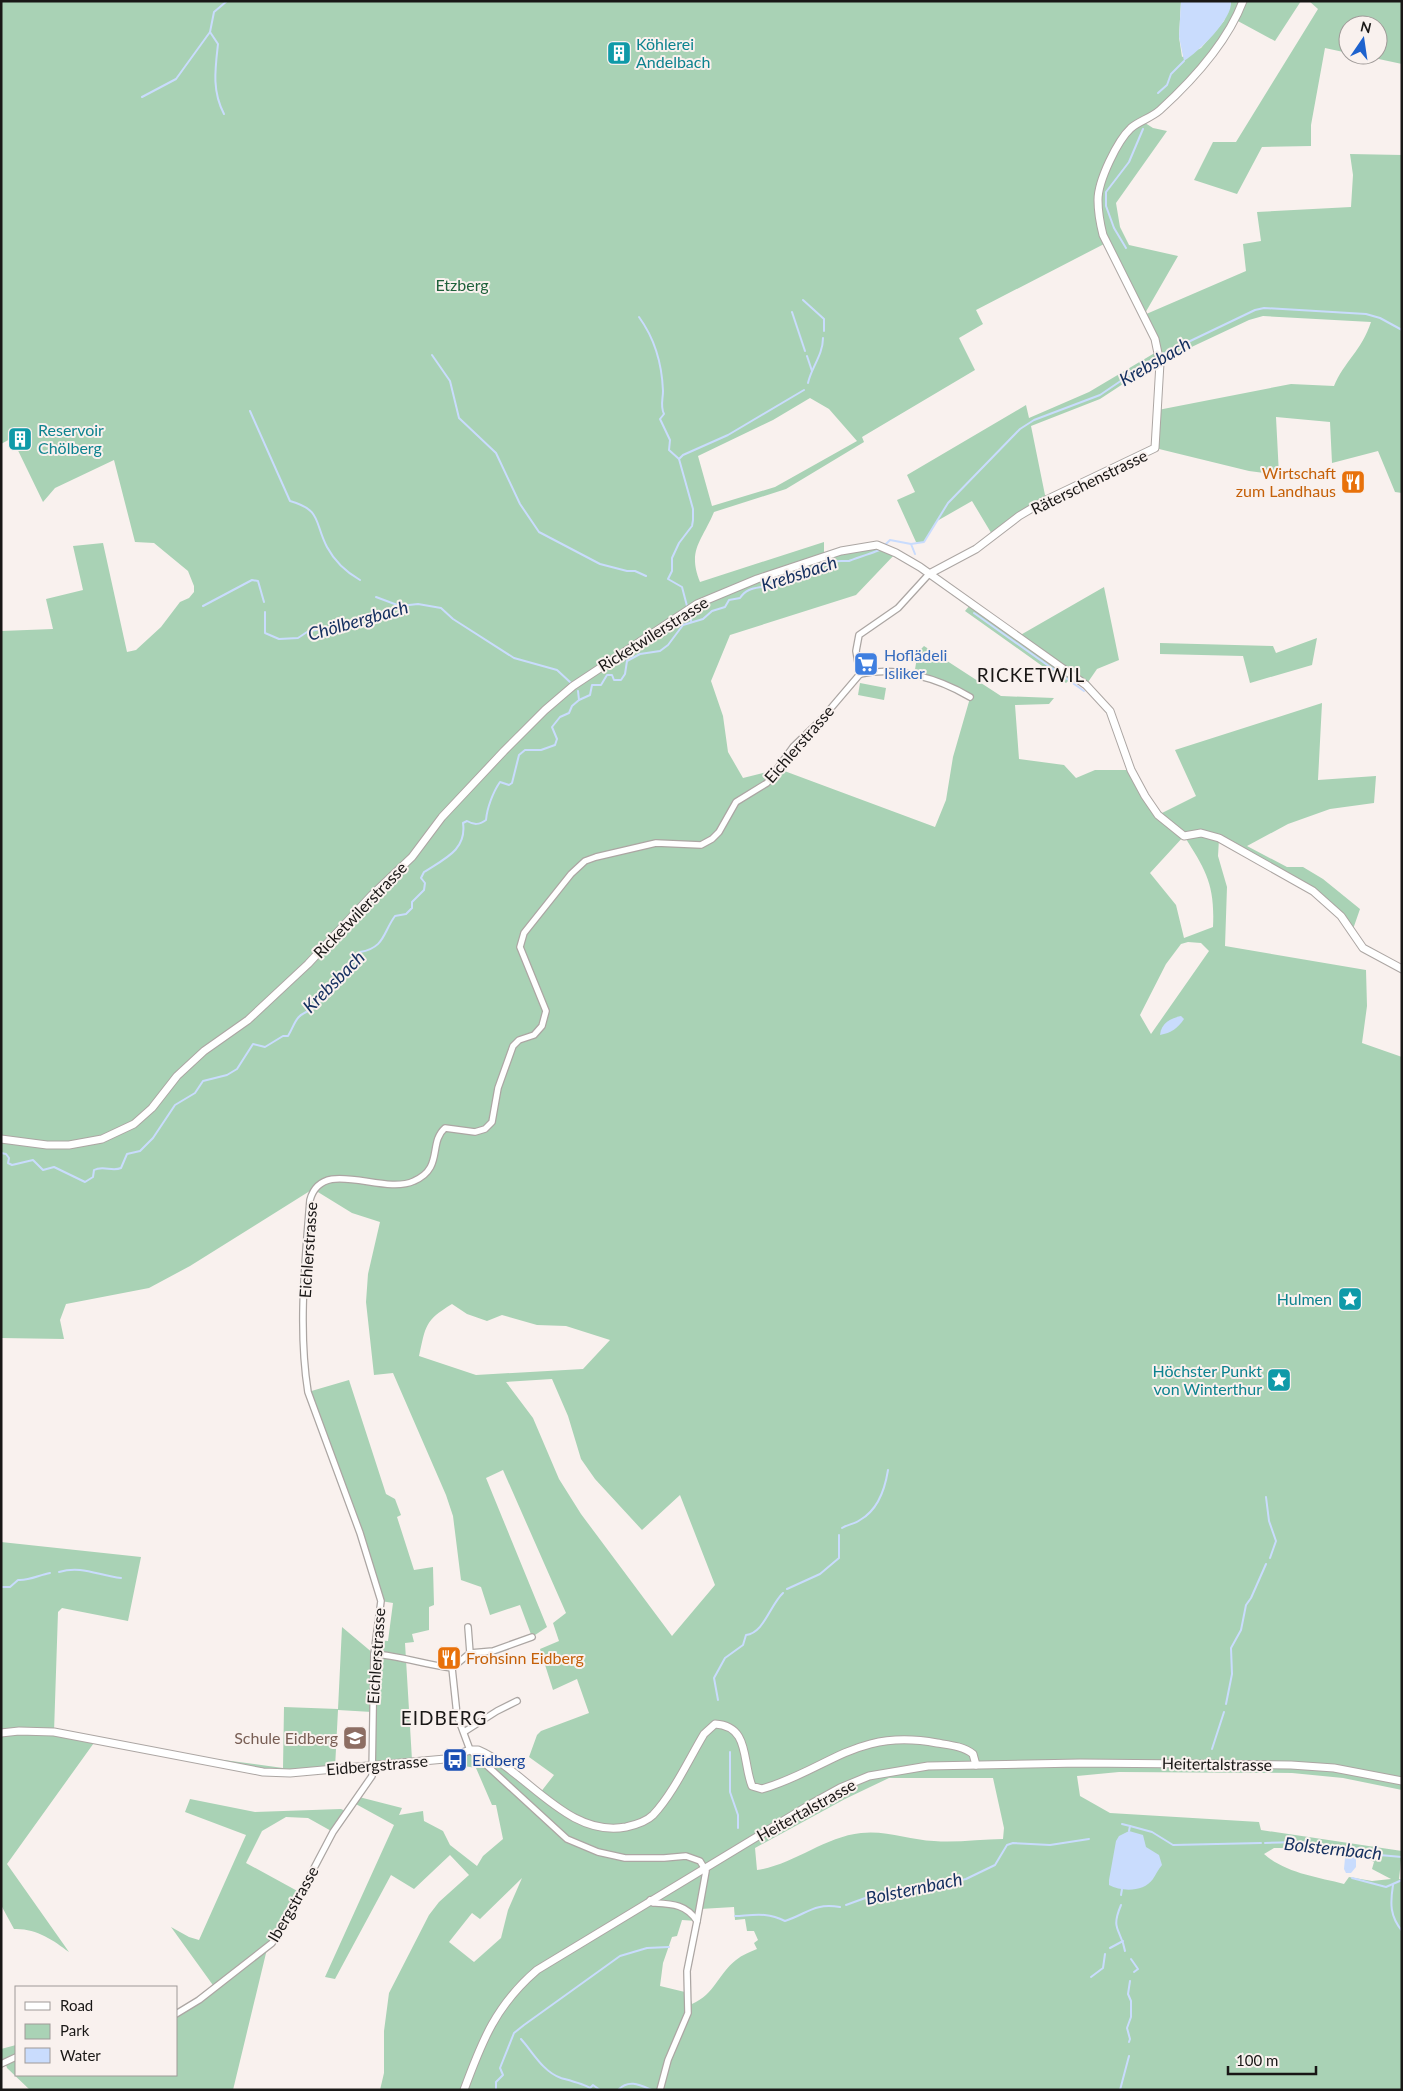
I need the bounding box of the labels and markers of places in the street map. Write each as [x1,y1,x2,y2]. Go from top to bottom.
place label: Köhlerei Andelbach [636,34,710,71]
building icon: Köhlerei Andelbach [606,40,632,66]
place label: Reservoir Chölberg [38,420,104,457]
building icon: Reservoir Chölberg [7,426,33,452]
place label: Wirtschaft zum Landhaus [1236,463,1336,500]
restaurant icon: Wirtschaft zum Landhaus [1340,469,1366,495]
place label: Hoflädeli Isliker [884,645,947,682]
supermarket icon: Hoflädeli Isliker [853,651,879,677]
place icon: Hulmen [1337,1286,1363,1312]
place label: Hulmen [1277,1289,1332,1308]
place label: Höchster Punkt von Winterthur [1152,1361,1262,1398]
place icon: Höchster Punkt von Winterthur [1266,1367,1292,1393]
restaurant icon: Frohsinn Eidberg [436,1645,462,1671]
place label: Frohsinn Eidberg [466,1648,584,1667]
school or university icon: Schule Eidberg [342,1725,368,1751]
place label: Schule Eidberg [234,1728,338,1747]
bus stop icon: Eidberg [442,1747,468,1773]
place label: Eidberg [472,1750,525,1769]

